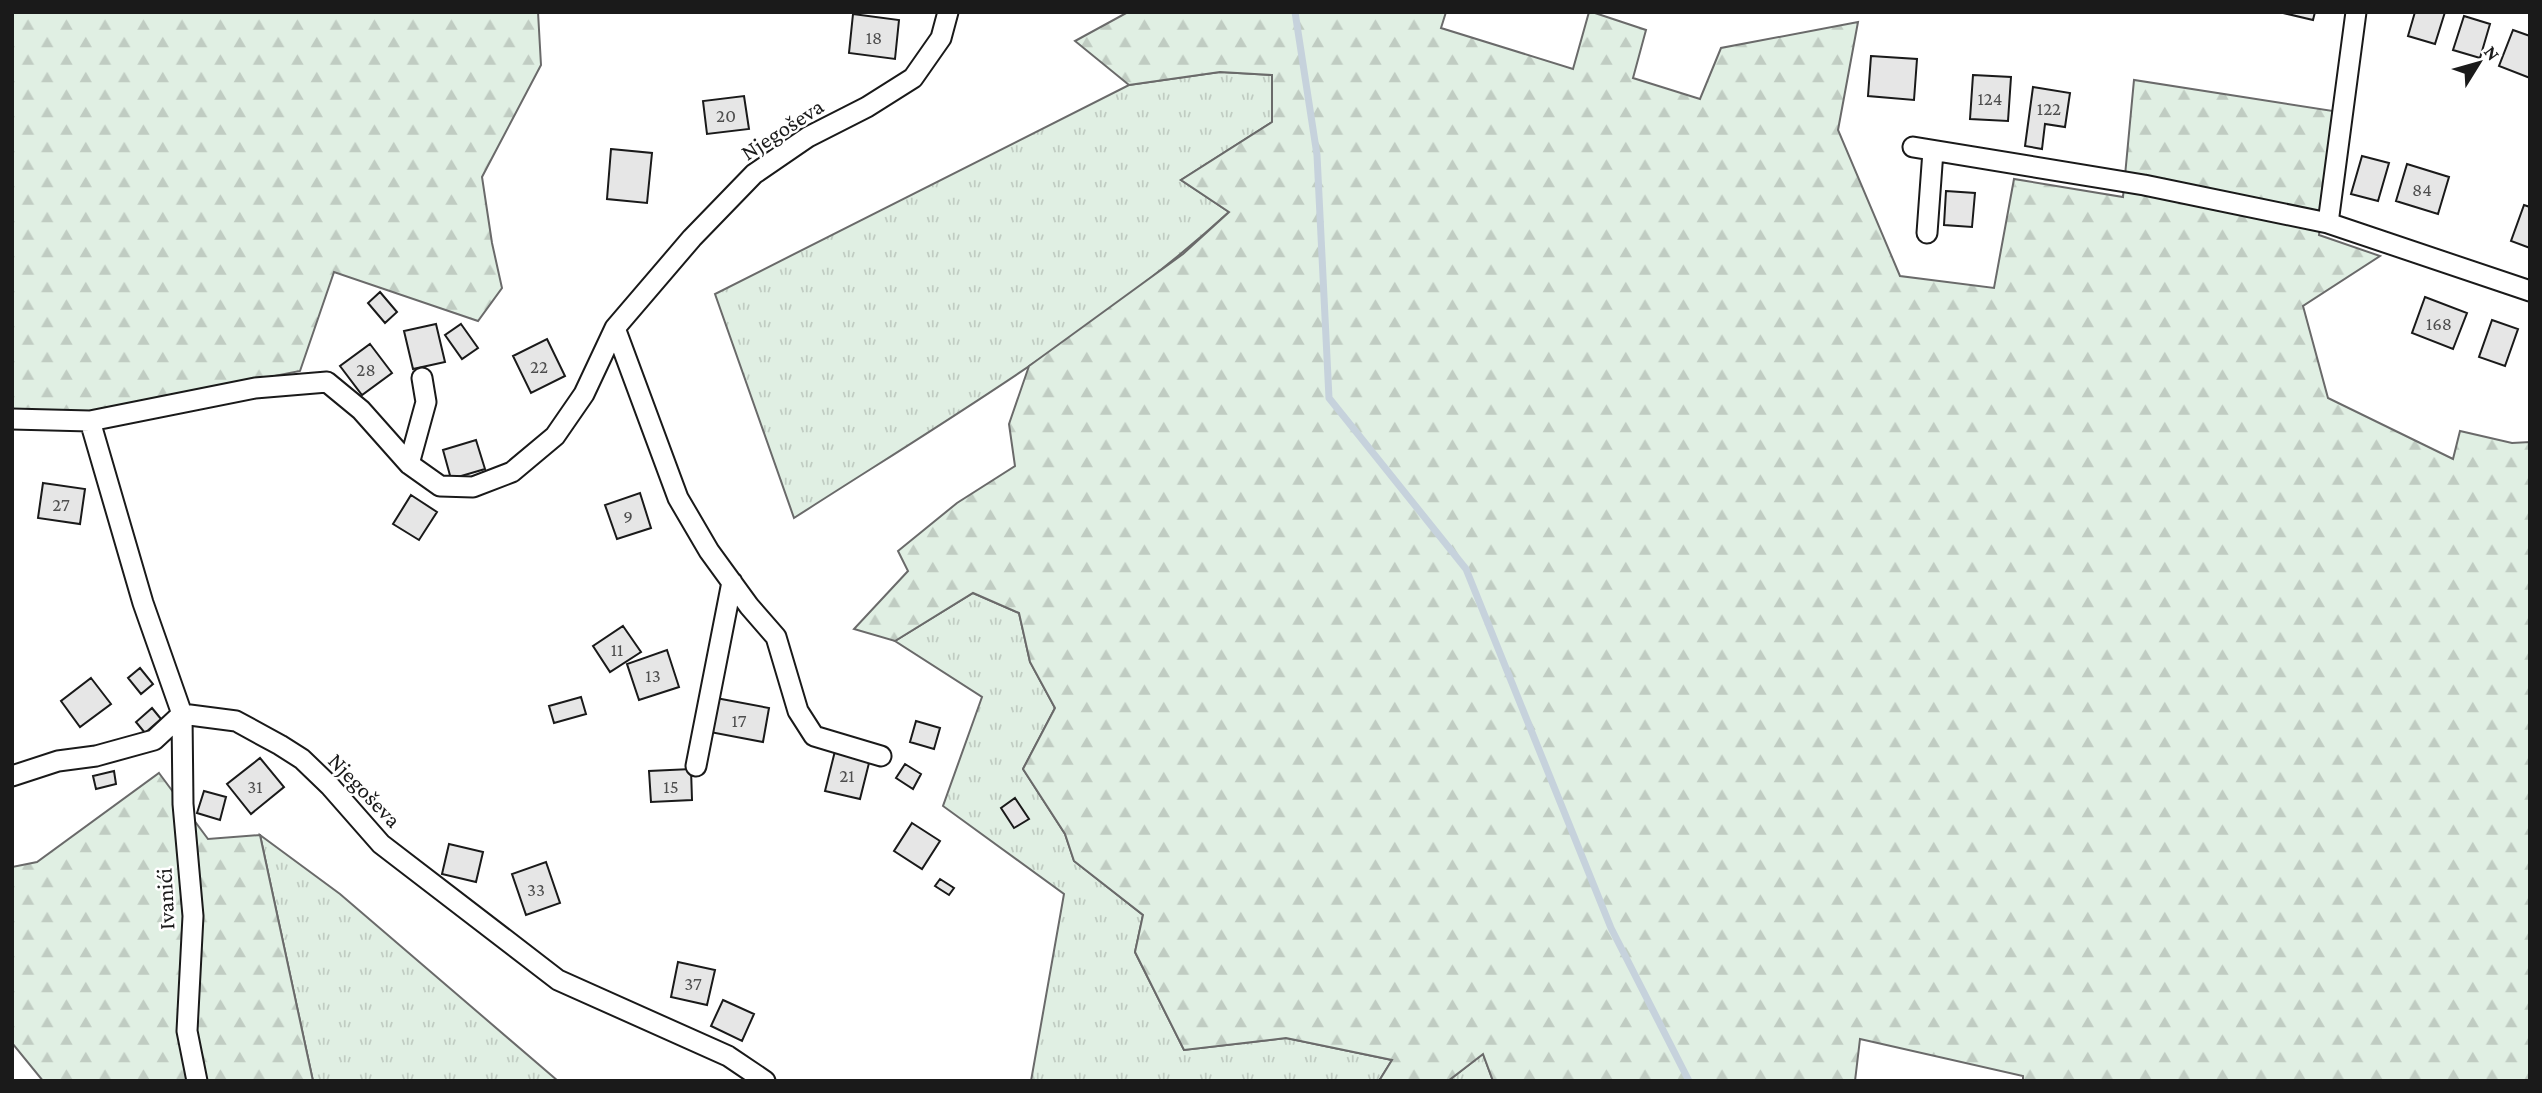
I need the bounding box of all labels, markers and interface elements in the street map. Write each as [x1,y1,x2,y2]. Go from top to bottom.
house number: 18 [866,27,882,48]
north arrow [2444,28,2514,98]
text: N [2480,42,2504,65]
house number: 124 [1977,88,2003,109]
street label: Njegoševa [736,92,829,165]
house number: 122 [2037,98,2061,119]
house number: 20 [716,105,736,126]
house number: 84 [2412,179,2432,200]
house number: 168 [2426,313,2452,334]
house number: 22 [530,356,548,377]
house number: 28 [356,359,376,380]
house number: 27 [52,494,70,515]
house number: 9 [623,506,633,527]
house number: 11 [611,639,623,660]
house number: 13 [645,665,661,686]
house number: 17 [731,710,747,731]
street label: Njegoševa [323,747,407,833]
house number: 21 [839,765,855,786]
house number: 31 [247,776,263,797]
house number: 15 [663,776,679,797]
street label: Ivanići [150,867,180,931]
house number: 33 [527,879,545,900]
house number: 37 [684,973,702,994]

